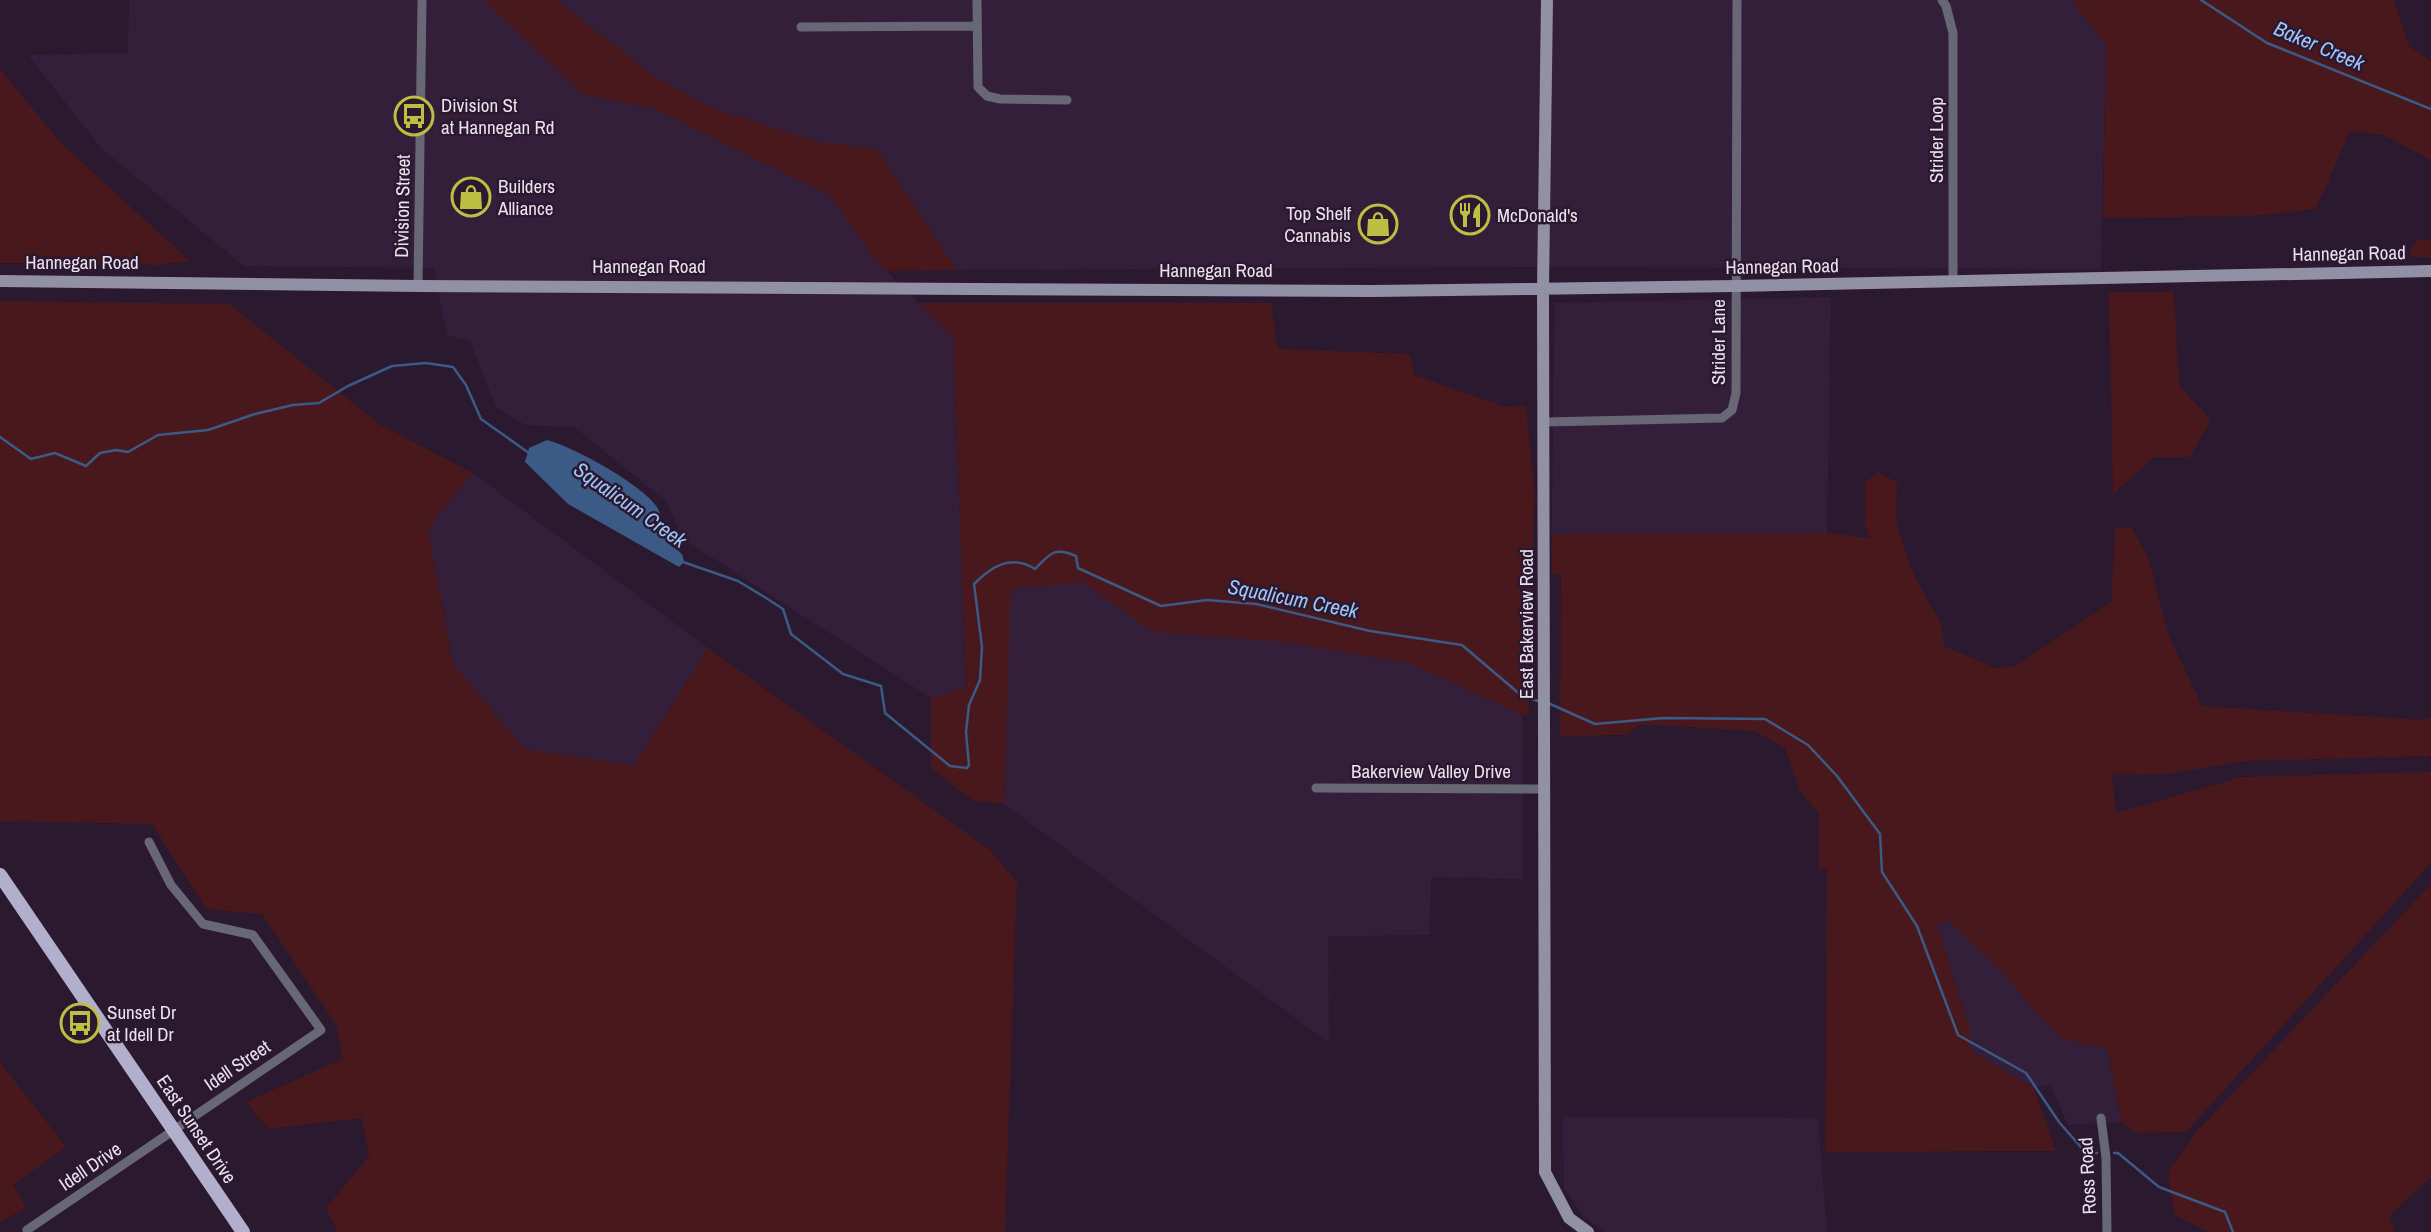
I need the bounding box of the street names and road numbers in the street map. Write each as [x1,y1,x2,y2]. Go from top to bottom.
street label: Strider Loop [1923,97,1949,183]
street label: Division Street [388,154,416,258]
street label: Hannegan Road [2292,239,2406,267]
street label: Hannegan Road [25,249,139,275]
street label: Hannegan Road [1725,252,1839,280]
street label: Hannegan Road [592,253,706,279]
street label: Hannegan Road [1159,257,1273,283]
street label: Strider Lane [1705,299,1731,385]
street label: East Bakerview Road [1513,549,1539,699]
street label: Bakerview Valley Drive [1351,758,1511,784]
street label: Idell Street [199,1033,276,1097]
street label: East Sunset Drive [151,1070,243,1188]
street label: Idell Drive [54,1136,126,1196]
street label: Ross Road [2072,1137,2102,1215]

